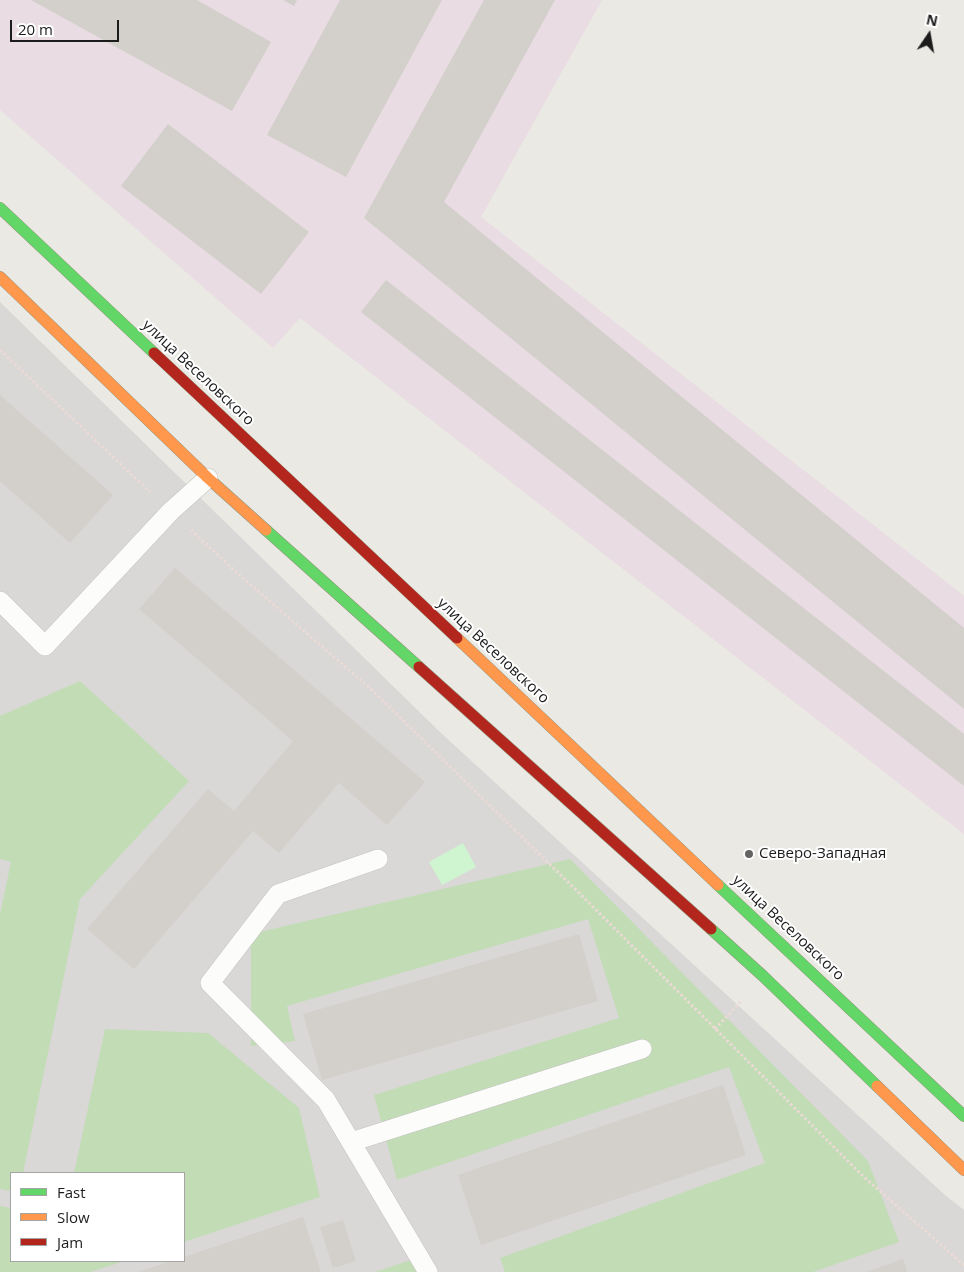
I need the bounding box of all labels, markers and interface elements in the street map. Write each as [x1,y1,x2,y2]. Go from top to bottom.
text: N [925,9,940,30]
scale bar [12,10,121,42]
north arrow [904,10,954,60]
text: 20 m [18,19,53,39]
street label: улица Веселовского [138,316,258,430]
street label: улица Веселовского [433,594,553,708]
place label: Северо-Западная [759,845,886,863]
marker: Северо-Западная [743,848,755,860]
street label: улица Веселовского [728,871,848,985]
legend [10,1172,185,1262]
text: Fast [57,1182,86,1202]
text: Slow [57,1207,90,1227]
text: Jam [57,1232,83,1252]

